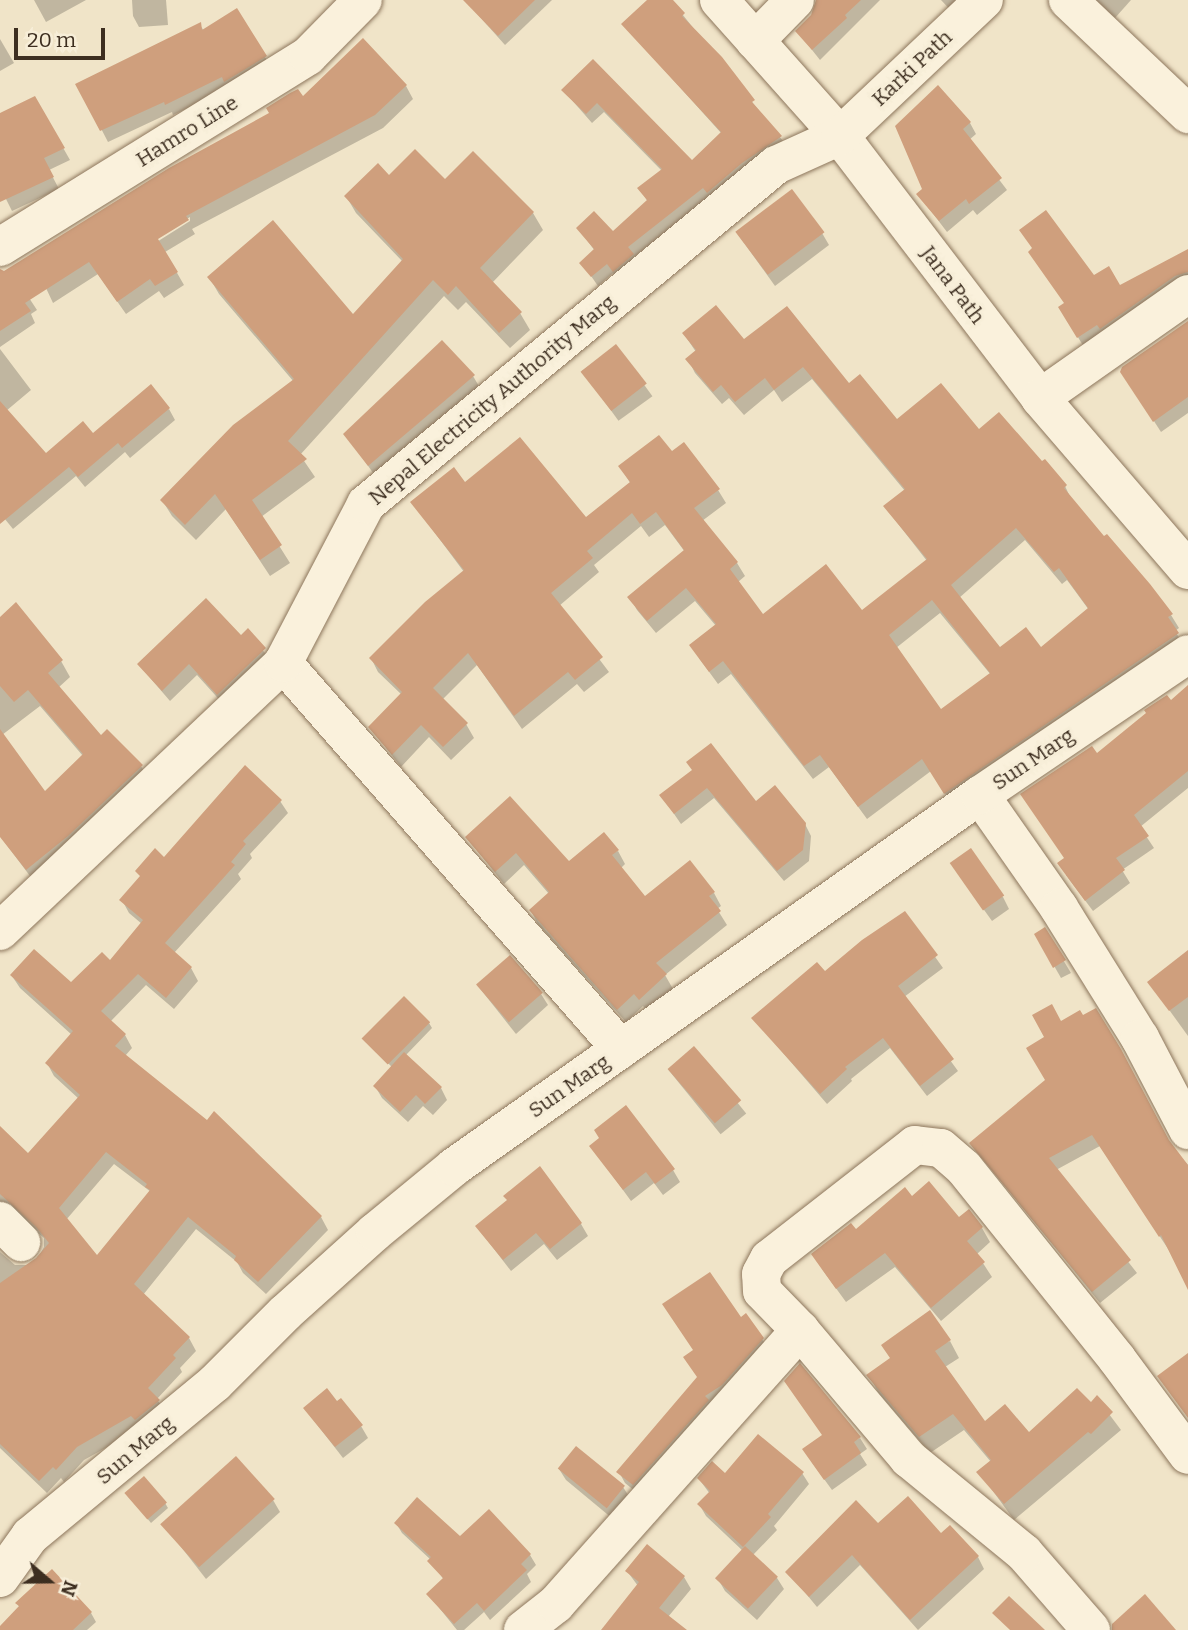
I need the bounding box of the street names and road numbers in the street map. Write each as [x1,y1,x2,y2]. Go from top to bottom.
street label: Karki Path [867,25,957,111]
street label: Hamro Line [131,90,243,172]
street label: Jana Path [916,241,990,329]
street label: Nepal Electricity Authority Marg [364,290,620,510]
street label: Sun Marg [987,722,1079,796]
street label: Sun Marg [524,1049,614,1123]
street label: Sun Marg [91,1410,179,1490]

